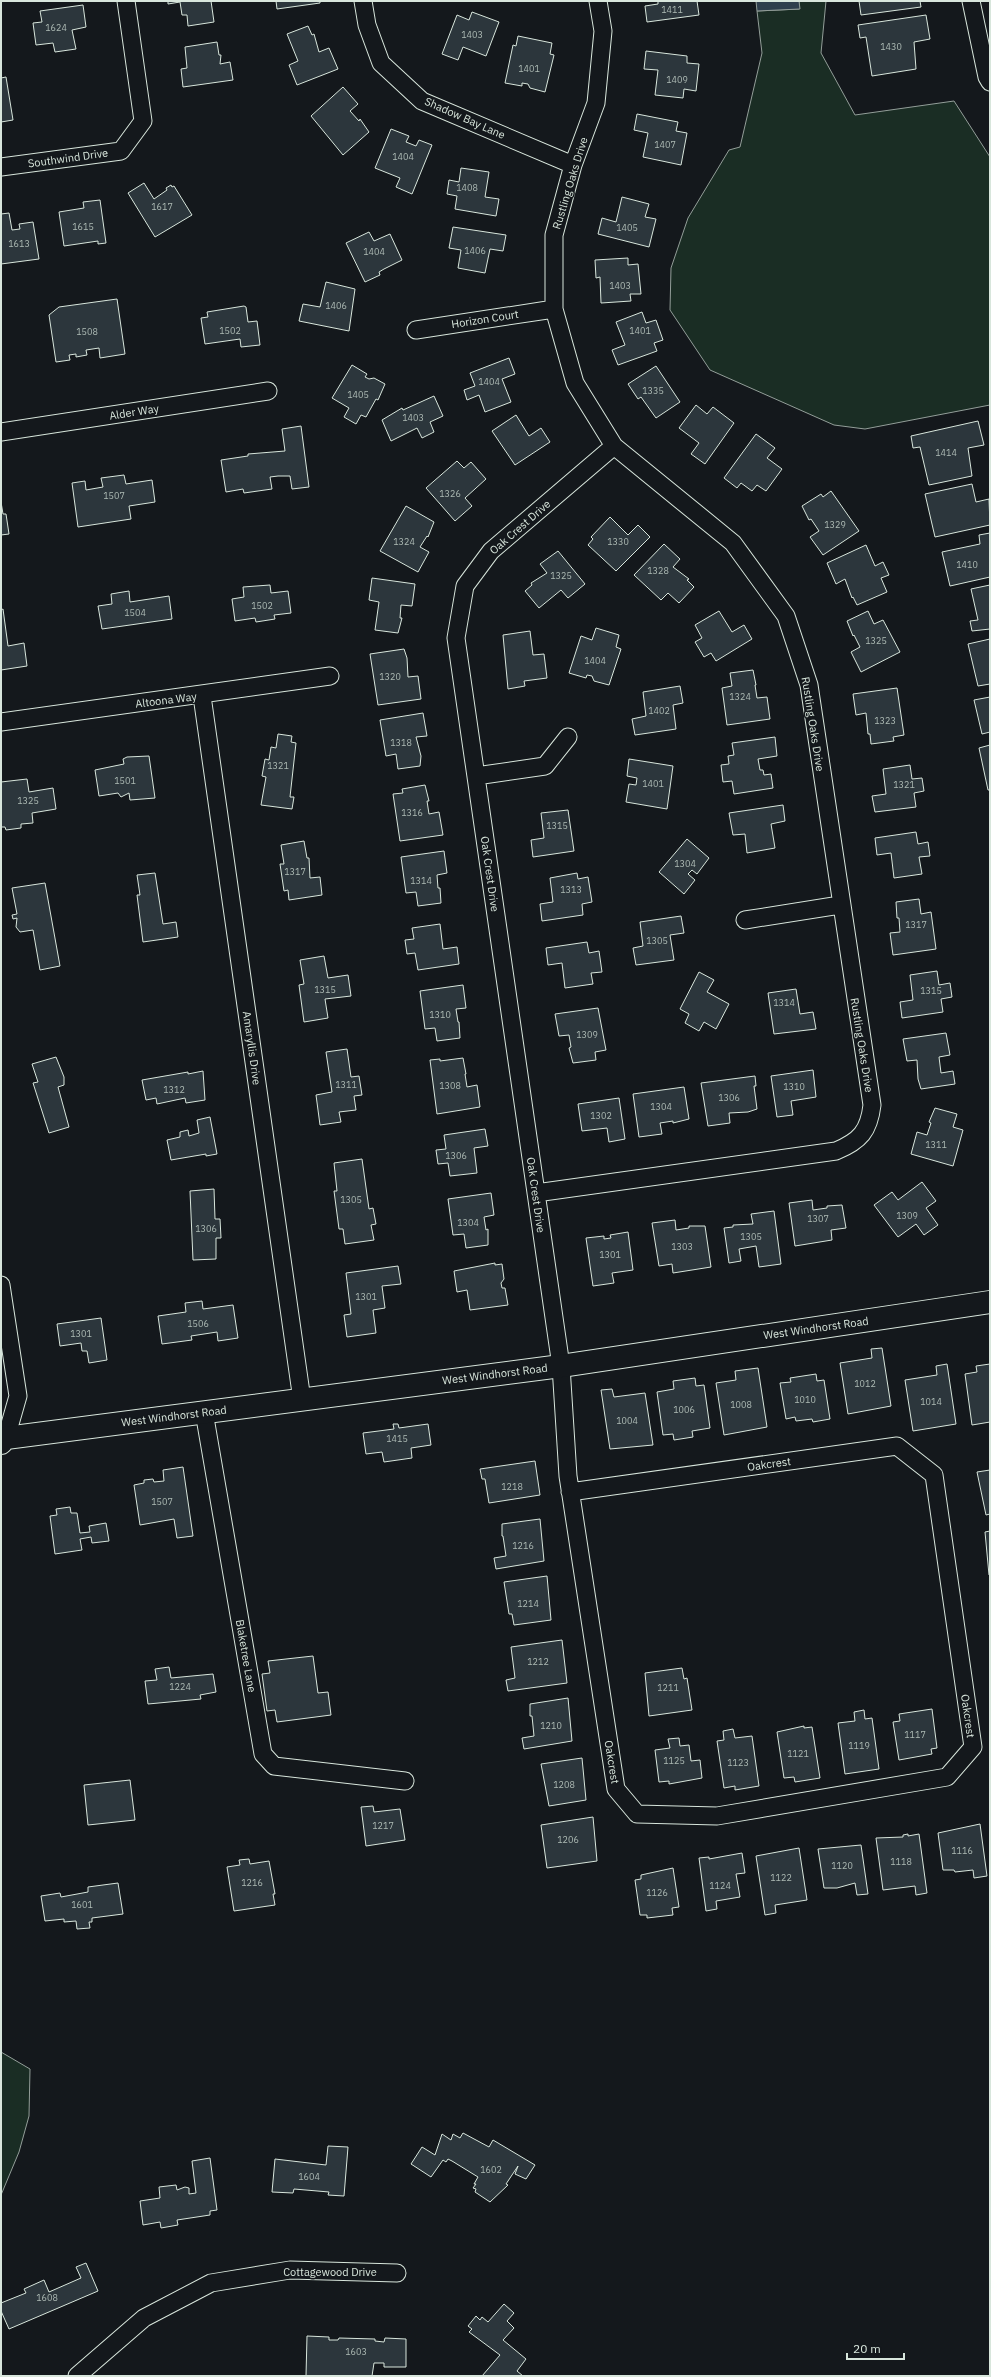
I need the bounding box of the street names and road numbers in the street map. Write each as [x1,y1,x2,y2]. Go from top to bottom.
street label: Shadow Bay Lane [423,94,507,142]
street label: Rustling Oaks Drive [549,135,591,231]
street label: Southwind Drive [27,145,109,171]
street label: Horizon Court [450,307,520,331]
street label: Alder Way [108,401,160,423]
street label: Oak Crest Drive [487,497,553,557]
street label: Rustling Oaks Drive [799,676,827,772]
street label: Altoona Way [134,689,198,711]
street label: Oak Crest Drive [478,835,502,913]
street label: Rustling Oaks Drive [848,997,876,1093]
street label: Amaryllis Drive [240,1010,264,1086]
street label: Oak Crest Drive [524,1156,548,1234]
street label: West Windhorst Road [763,1314,869,1342]
street label: West Windhorst Road [442,1361,548,1387]
street label: West Windhorst Road [121,1403,227,1429]
street label: Oakcrest [746,1454,792,1474]
street label: Blaketree Lane [233,1618,259,1694]
street label: Oakcrest [958,1693,978,1739]
street label: Oakcrest [602,1739,622,1785]
street label: Cottagewood Drive [283,2265,377,2279]

